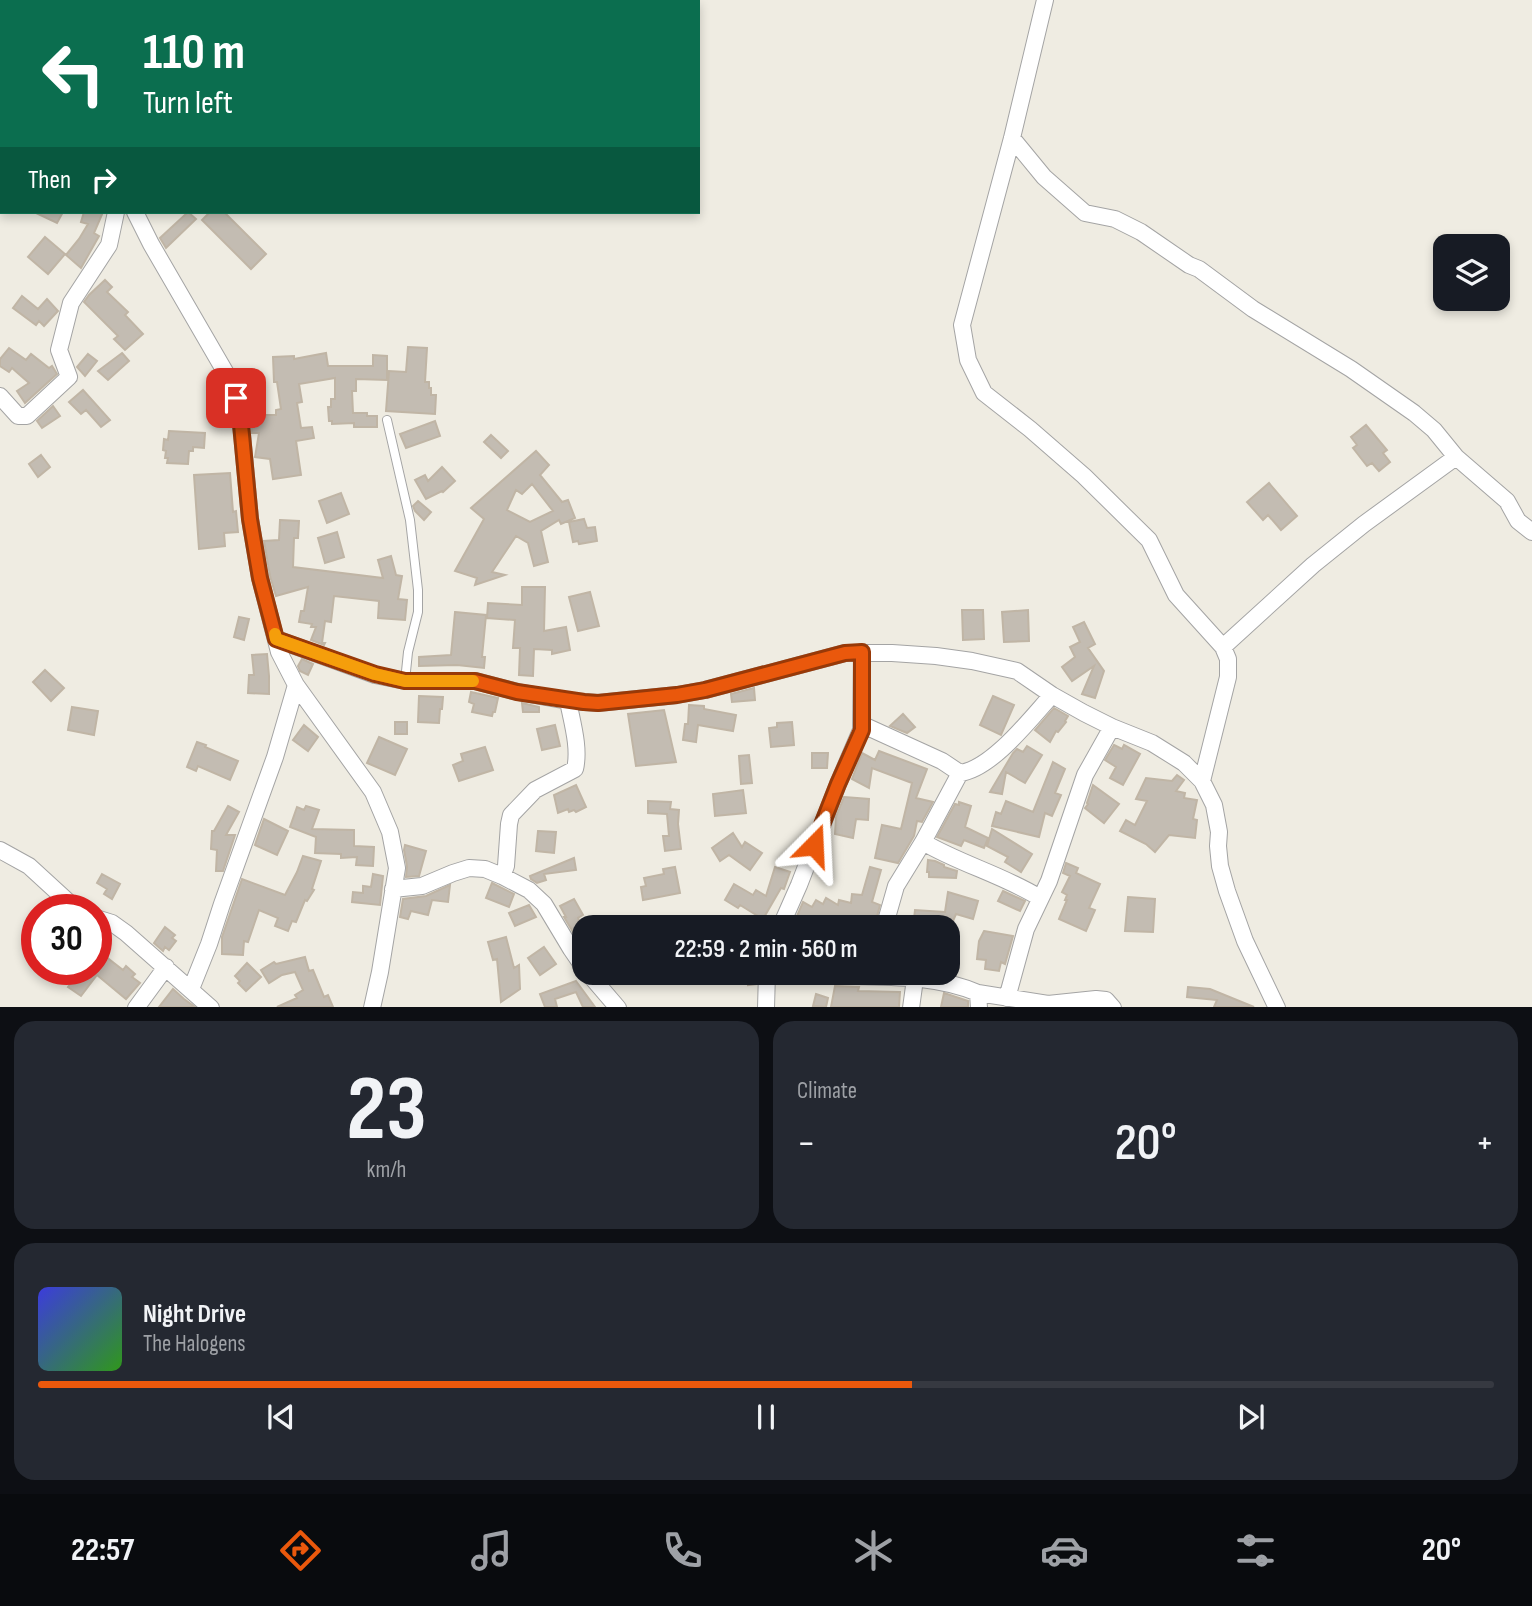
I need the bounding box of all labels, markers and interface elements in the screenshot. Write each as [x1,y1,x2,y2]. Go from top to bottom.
text: 110 m [143,24,245,83]
icon: left [28,28,119,119]
text: Turn left [143,84,233,123]
icon: right [85,161,123,199]
text: Then [28,165,71,196]
map controls [1433,234,1510,311]
button: layers [1433,234,1510,311]
pin [206,368,266,428]
icon: arrive [217,379,255,417]
position arrow [777,808,851,882]
speed limit sign: 30 [21,894,112,985]
text: 22:59 · 2 min · 560 m [674,934,858,965]
text: 23 [346,1056,427,1165]
text: Climate [797,1077,857,1105]
text: 20° [1114,1112,1177,1175]
text: − [797,1121,816,1166]
text: + [1475,1121,1494,1166]
text: km/h [367,1156,406,1184]
text: Night Drive [143,1299,246,1330]
text: The Halogens [143,1330,246,1358]
icon: previous [262,1398,300,1436]
icon: pause [747,1398,785,1436]
icon: next [1232,1398,1270,1436]
icon: directions [276,1526,325,1575]
icon: music [467,1526,516,1575]
icon: phone [658,1526,707,1575]
icon: climate [849,1526,898,1575]
icon: car [1040,1526,1089,1575]
icon: filters [1231,1526,1280,1575]
text: 22:57 [71,1531,134,1570]
text: 20° [1422,1531,1461,1570]

